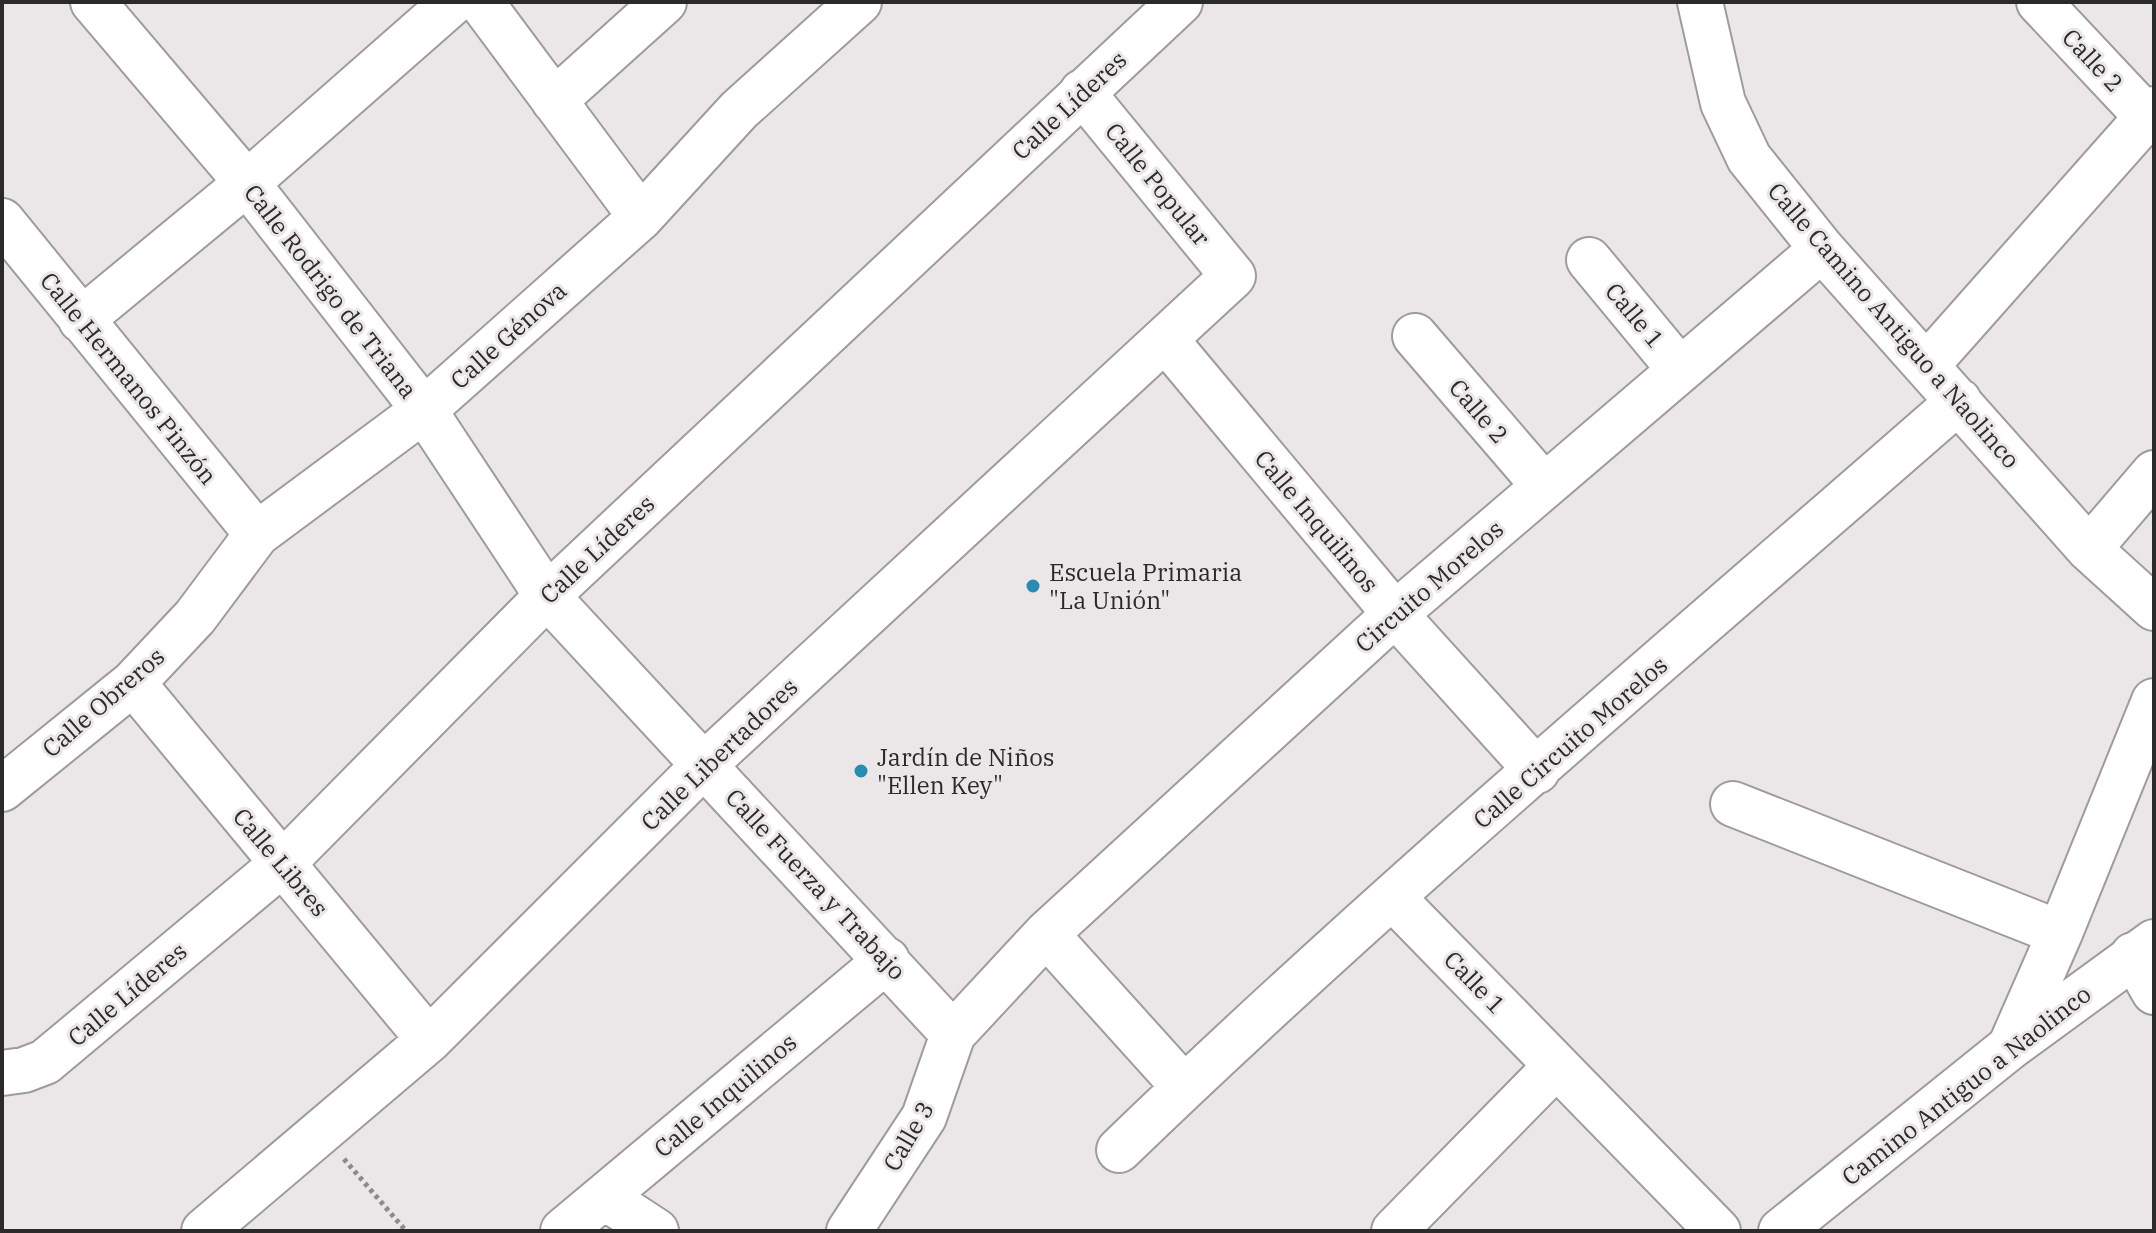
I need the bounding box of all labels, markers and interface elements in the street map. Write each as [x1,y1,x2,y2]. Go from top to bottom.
street label: Calle 2 [2055,21,2131,99]
street label: Calle Líderes [1005,44,1133,166]
street label: Calle Popular [1098,116,1218,253]
street label: Calle Camino Antiguo a Naolinco [1761,175,2027,475]
street label: Calle Rodrigo de Triana [237,177,425,405]
street label: Calle Hermanos Pinzón [33,265,225,491]
street label: Calle Génova [443,274,573,396]
street label: Calle 1 [1598,276,1672,354]
street label: Calle 2 [1442,372,1516,450]
street label: Calle Inquilinos [1248,443,1386,599]
street label: Calle Líderes [533,488,661,610]
street label: Circuito Morelos [1348,513,1510,659]
place label: Escuela Primaria "La Unión" [1049,556,1242,616]
marker: Escuela Primaria "La Unión" [1024,577,1042,595]
street label: Calle Obreros [35,640,171,764]
street label: Calle Circuito Morelos [1466,649,1674,835]
street label: Calle Libertadores [634,671,804,837]
place label: Jardín de Niños "Ellen Key" [877,741,1054,801]
marker: Jardín de Niños "Ellen Key" [852,762,870,780]
street label: Calle Fuerza y Trabajo [719,781,913,987]
street label: Calle Libres [226,801,336,923]
street label: Calle Líderes [61,935,193,1053]
street label: Calle 1 [1437,944,1513,1020]
street label: Camino Antiguo a Naolinco [1835,978,2097,1192]
street label: Calle Inquilinos [647,1026,803,1164]
street label: Calle 3 [875,1095,941,1177]

